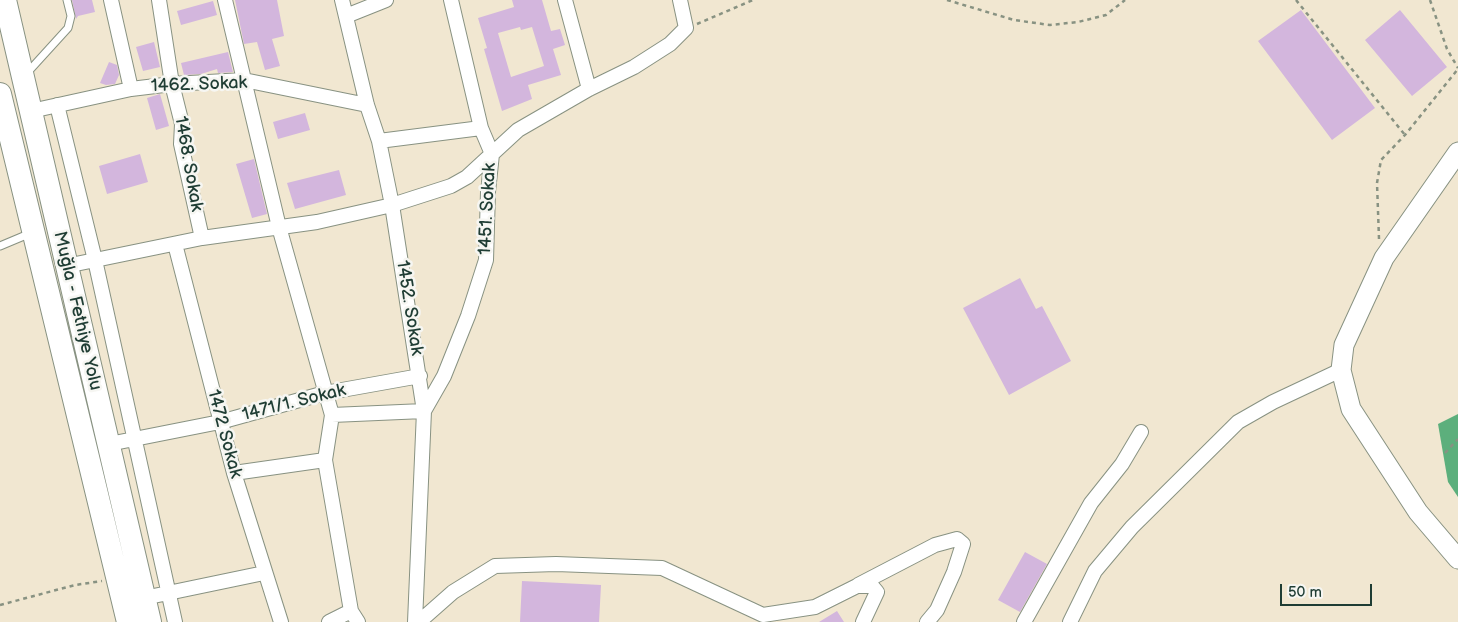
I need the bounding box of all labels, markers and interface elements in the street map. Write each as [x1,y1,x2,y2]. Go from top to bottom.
street label: 1462. Sokak [150,73,248,97]
street label: 1468. Sokak [169,115,207,213]
street label: 1451. Sokak [475,162,501,256]
street label: Muğla - Fethiye Yolu [48,229,106,393]
street label: 1452. Sokak [391,259,427,357]
street label: 1471/1. Sokak [240,380,348,426]
street label: 1472 Sokak [202,387,246,481]
scale bar [1283,574,1376,606]
text: 50 m [1288,583,1322,602]

